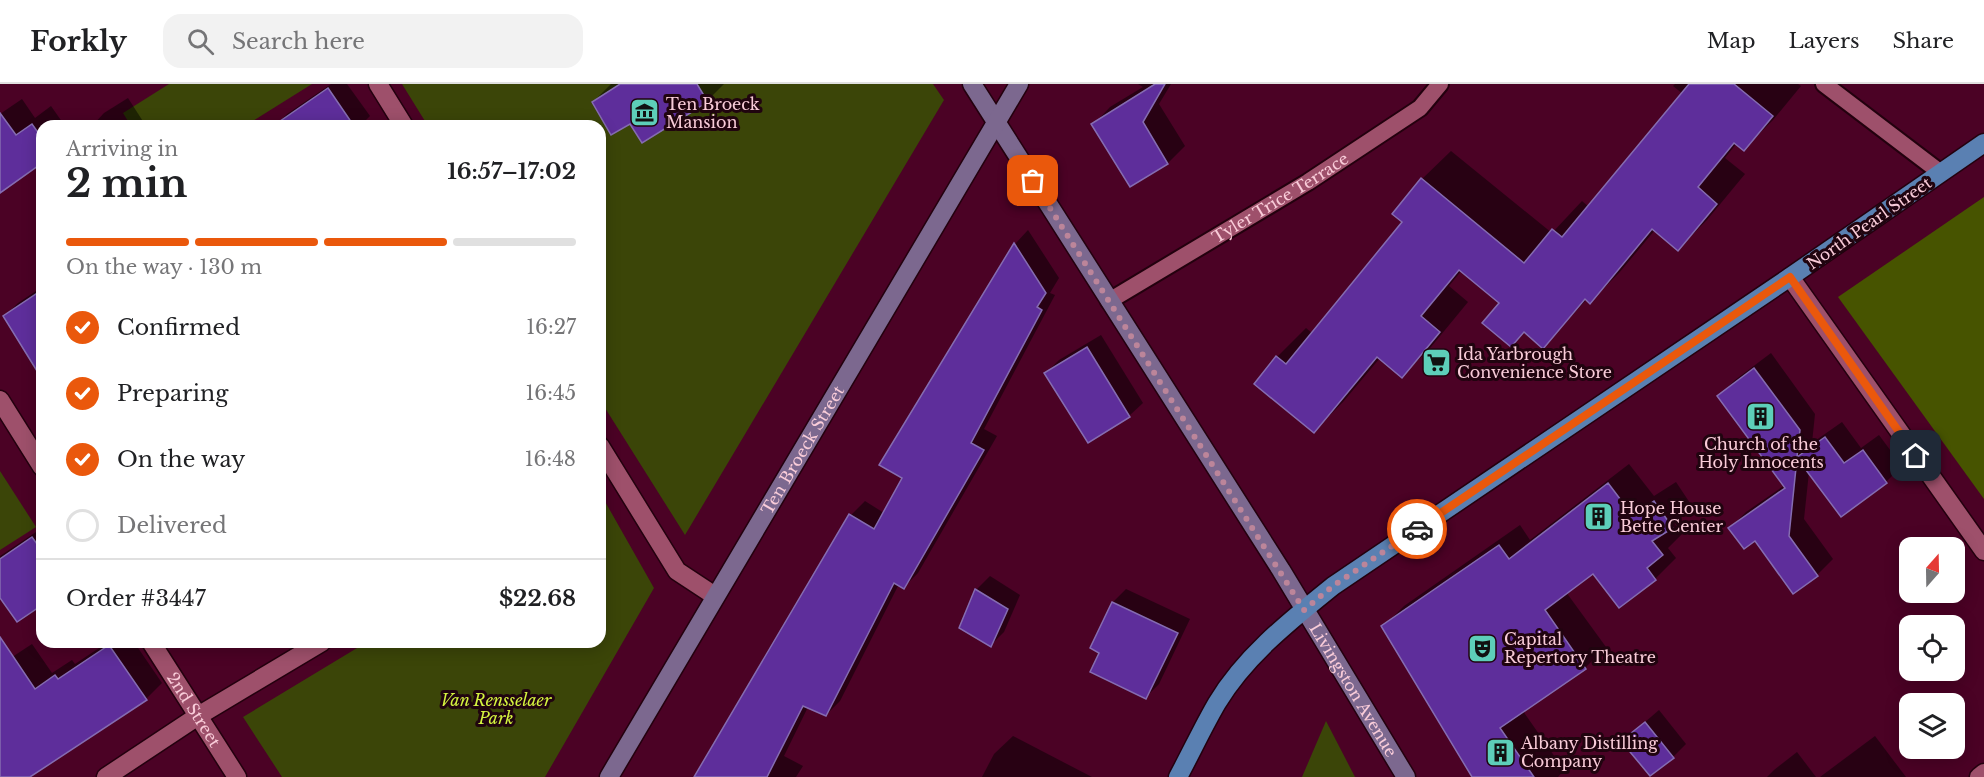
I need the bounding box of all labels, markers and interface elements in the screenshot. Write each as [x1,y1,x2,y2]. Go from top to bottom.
search box [163,14,583,68]
text: Forkly [30,24,127,59]
icon: search [184,25,217,58]
text: Search here [232,28,365,55]
text: Map [1707,28,1756,54]
text: Layers [1789,28,1860,54]
text: Share [1893,28,1954,54]
place label: Ten Broeck Mansion [666,94,760,132]
museum icon: Ten Broeck Mansion [629,97,661,129]
text: Arriving in [66,137,178,161]
street label: Tyler Trice Terrace [1208,148,1352,247]
pin [1007,155,1058,206]
text: 16:57–17:02 [447,158,576,185]
text: 2 min [66,159,187,208]
icon: bag [1016,164,1049,197]
street label: North Pearl Street [1803,172,1935,274]
text: On the way · 130 m [66,255,262,279]
icon: check [66,311,99,344]
text: Confirmed [117,314,240,341]
text: 16:27 [526,315,576,339]
place label: Ida Yarbrough Convenience Store [1457,344,1612,382]
supermarket icon: Ida Yarbrough Convenience Store [1420,347,1452,379]
icon: check [66,377,99,410]
text: Preparing [117,380,228,407]
text: 16:45 [525,381,576,405]
street label: Ten Broeck Street [757,382,848,518]
building icon: Church of the Holy Innocents [1745,400,1777,432]
pin [1890,430,1941,481]
place label: Church of the Holy Innocents [1698,434,1824,472]
icon: home [1899,439,1932,472]
icon: check [66,443,99,476]
text: On the way [117,446,245,473]
text: 16:48 [525,447,576,471]
place label: Hope House Bette Center [1620,498,1724,536]
courier [1387,499,1447,559]
building icon: Hope House Bette Center [1583,501,1615,533]
text: Delivered [117,512,227,539]
icon: car [1401,513,1434,546]
north arrow [1899,537,1965,603]
map controls [1899,537,1965,759]
text: Order #3447 [66,585,206,612]
text: $22.68 [499,585,576,612]
button: locate [1899,615,1965,681]
street label: Livingston Avenue [1305,619,1401,760]
place label: Capital Repertory Theatre [1504,629,1656,667]
theatre icon: Capital Repertory Theatre [1467,632,1499,664]
street label: 2nd Street [163,668,225,750]
park label: Van Rensselaer Park [441,690,552,728]
button: layers [1899,693,1965,759]
place label: Albany Distilling Company [1520,733,1658,771]
building icon: Albany Distilling Company [1484,736,1516,768]

